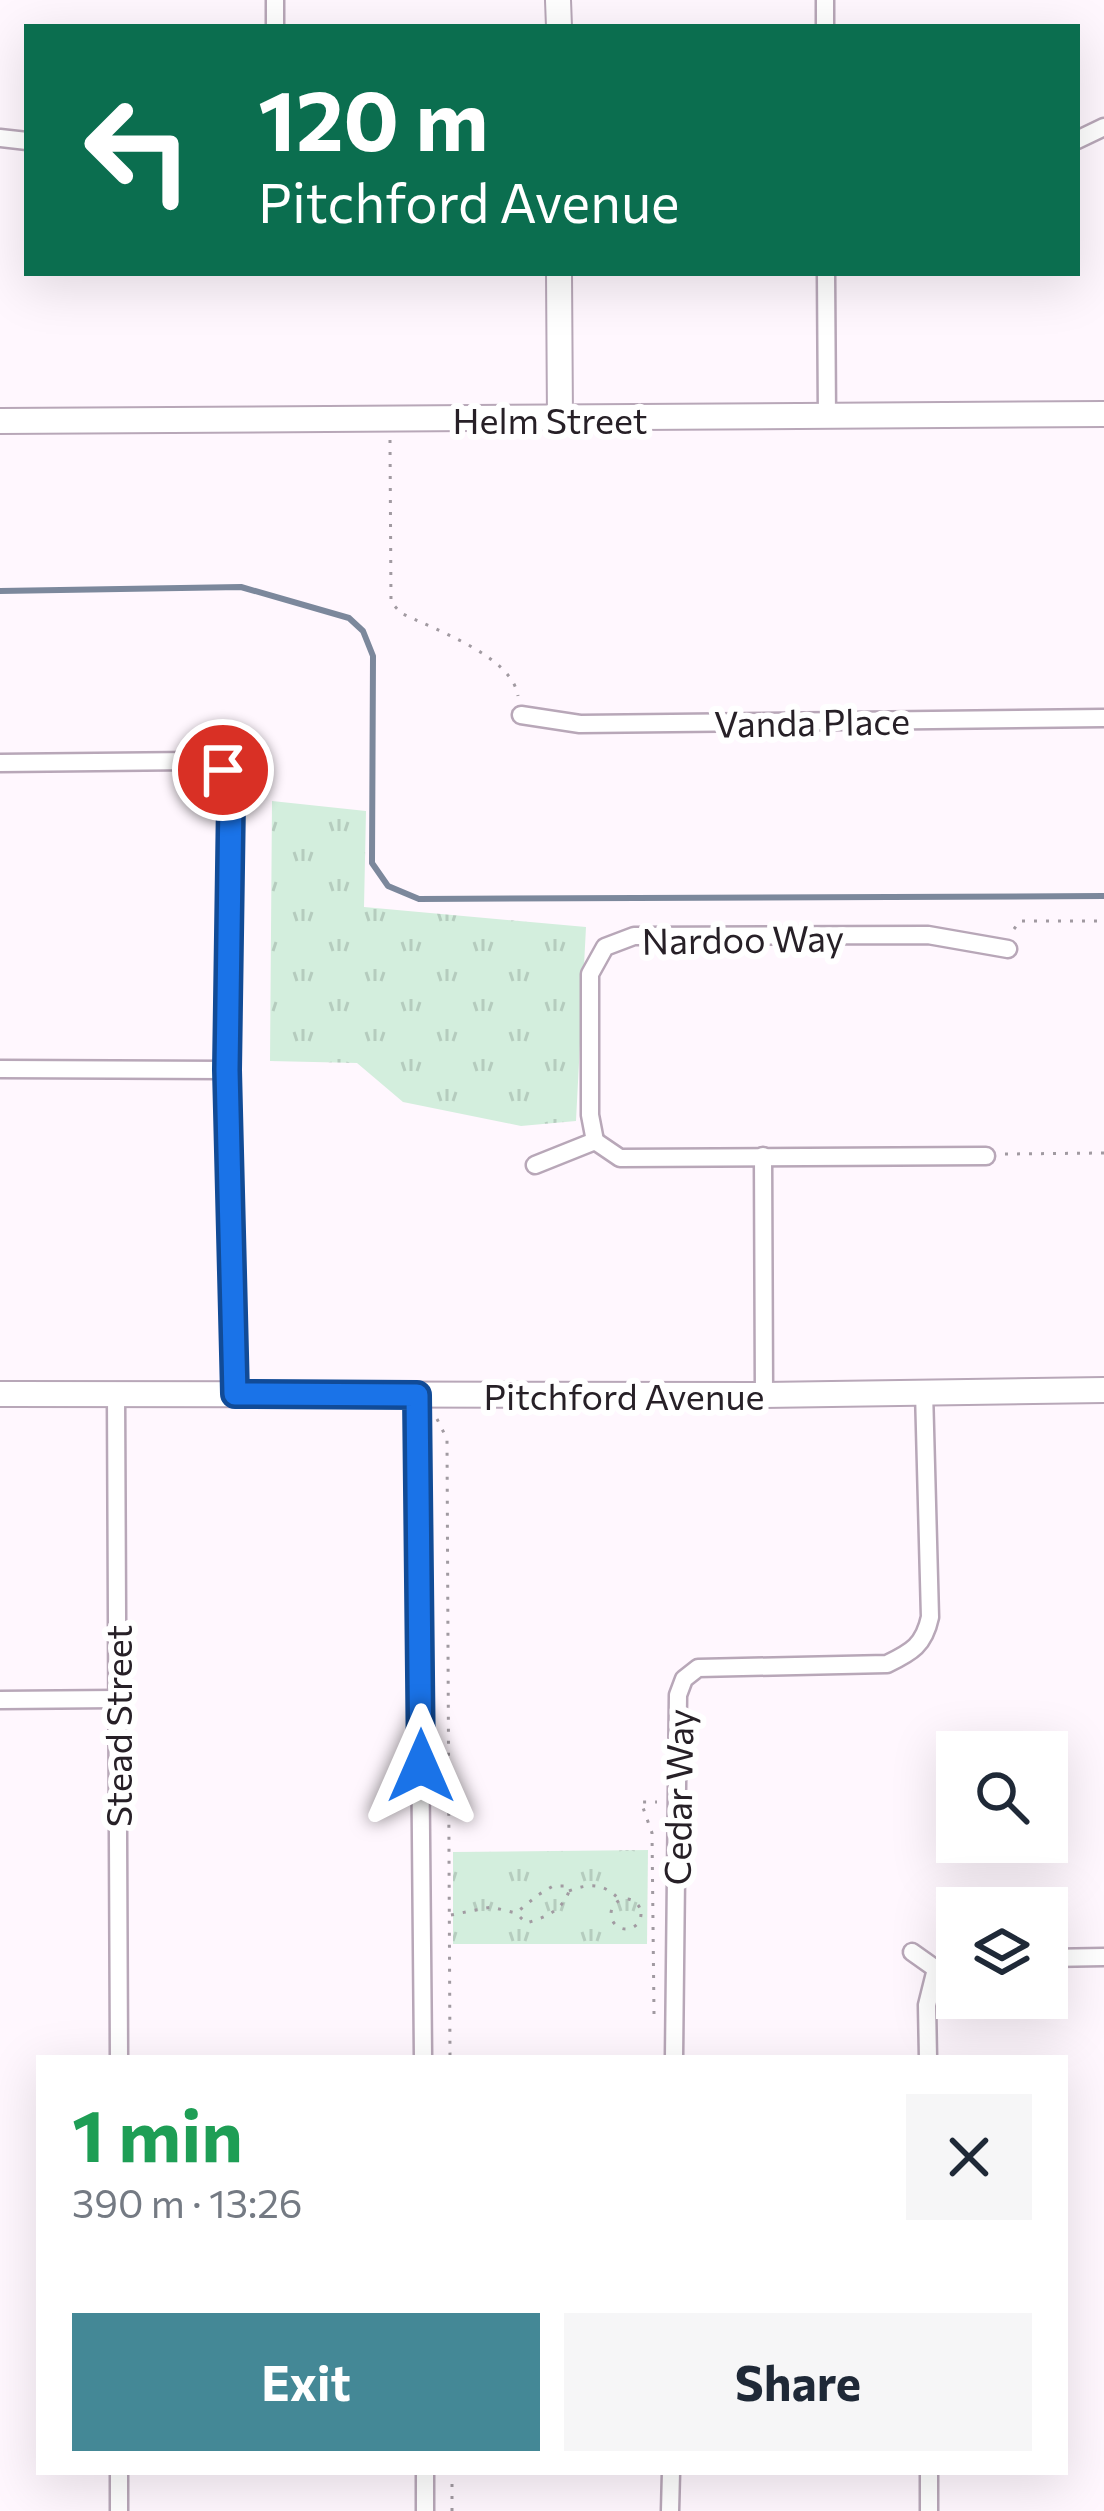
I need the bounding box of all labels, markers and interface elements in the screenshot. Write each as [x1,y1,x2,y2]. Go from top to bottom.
text: 120 m [258,66,488,168]
icon: left [60,72,216,228]
text: Pitchford Avenue [258,168,680,234]
street label: Helm Street [452,397,648,441]
street label: Vanda Place [714,697,910,745]
pin [172,719,274,821]
icon: arrive [190,737,256,803]
street label: Nardoo Way [641,914,845,962]
street label: Pitchford Avenue [483,1373,765,1417]
street label: Stead Street [95,1625,139,1827]
position arrow [358,1703,484,1829]
street label: Cedar Way [653,1708,701,1886]
map controls [936,1731,1068,2019]
button: search [936,1731,1068,1863]
button: layers [936,1887,1068,2019]
text: 1 min [72,2089,243,2177]
button: close [906,2094,1032,2220]
text: 390 m · 13:26 [72,2178,302,2226]
button: Exit [72,2313,540,2451]
button: Share [564,2313,1032,2451]

